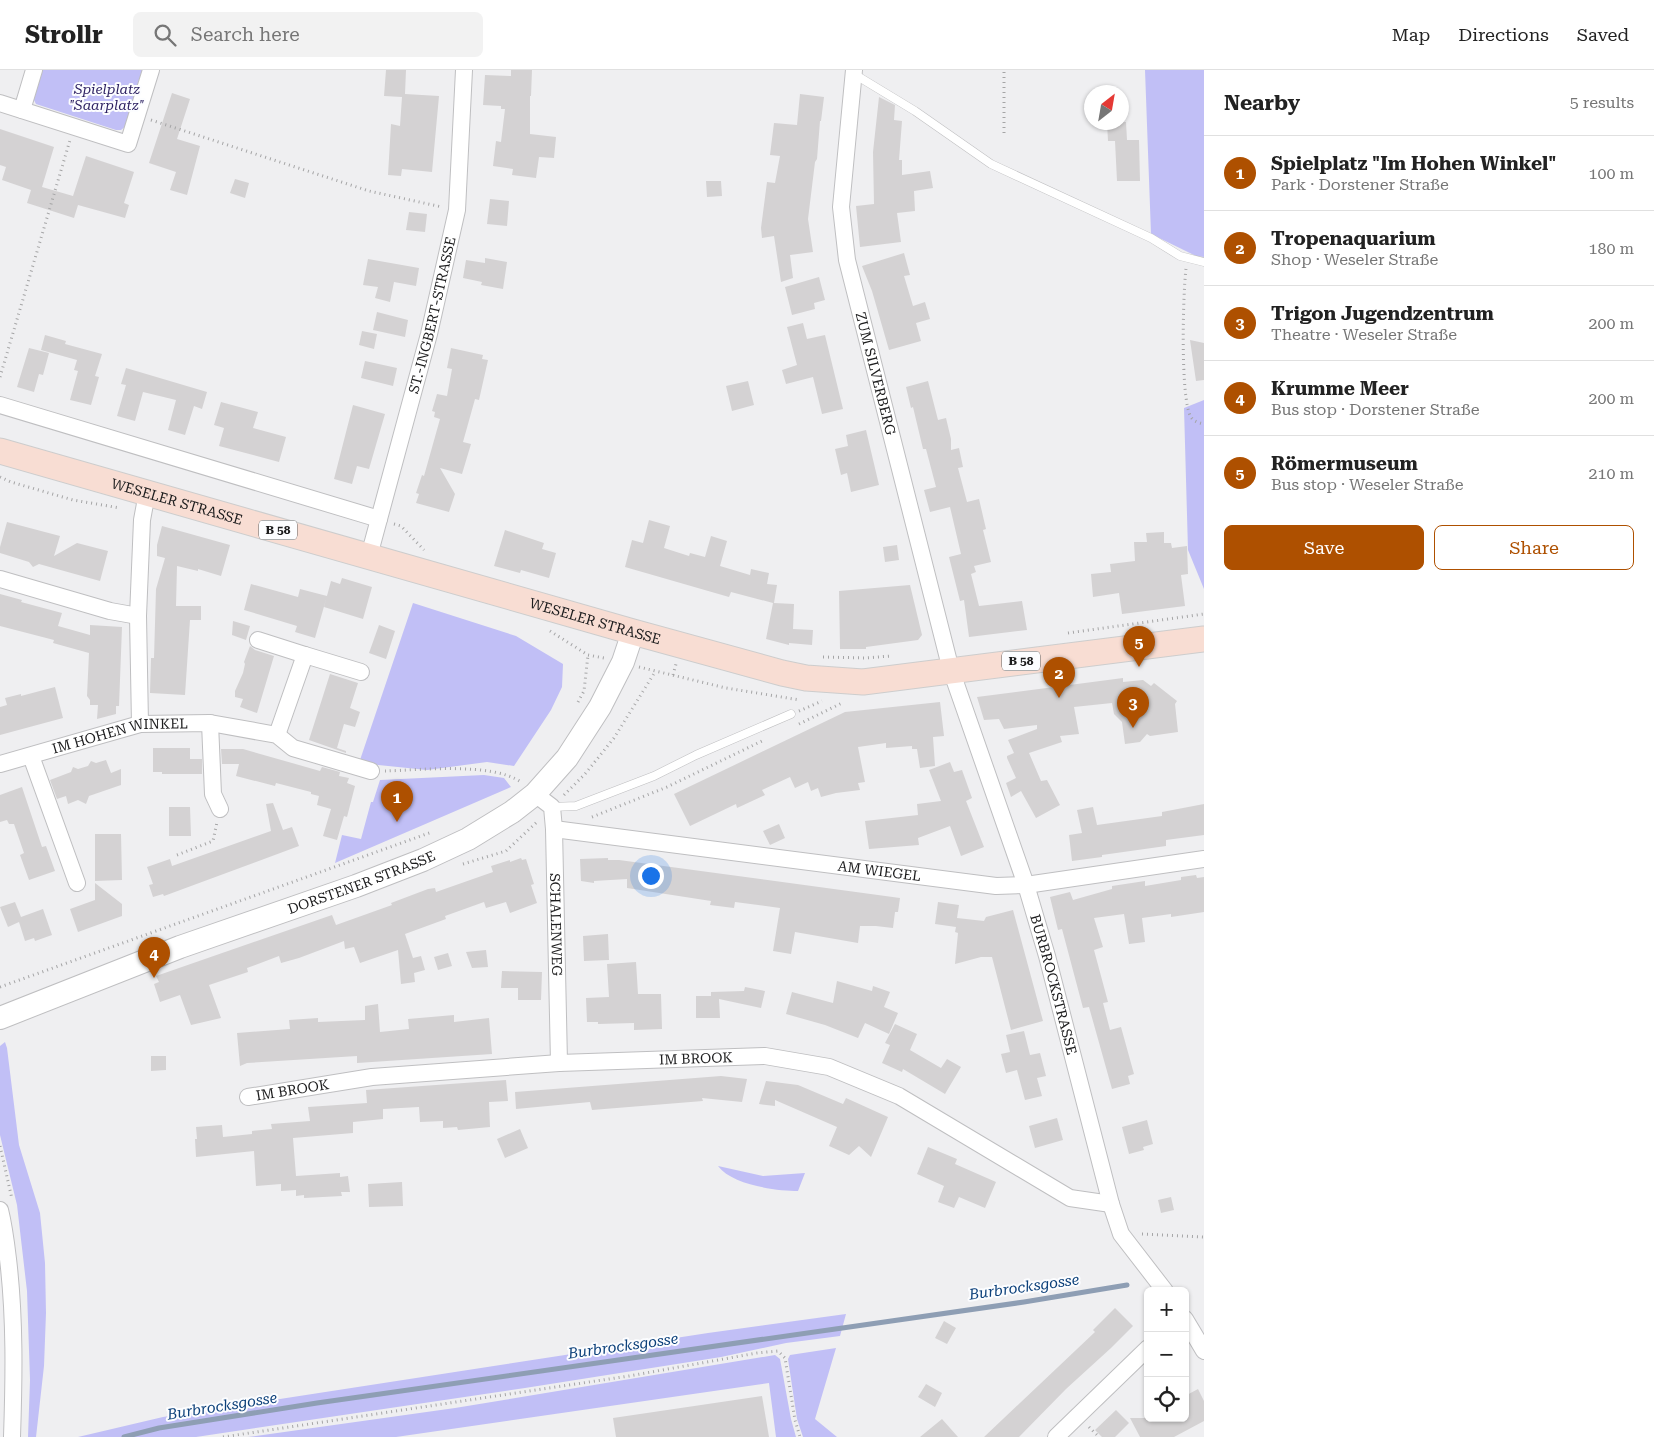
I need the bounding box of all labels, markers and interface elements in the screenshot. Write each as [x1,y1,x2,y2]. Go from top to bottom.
search box [133,12,483,57]
text: Strollr [25,21,103,49]
icon: search [151,21,179,49]
text: Search here [191,23,300,46]
text: Map [1392,24,1430,45]
text: Directions [1458,24,1549,45]
text: Saved [1577,24,1629,45]
park label: Spielplatz "Saarplatz" [70,81,144,113]
north arrow [1084,85,1129,130]
text: Nearby [1224,91,1300,115]
text: 5 results [1570,93,1634,112]
text: Spielplatz "Im Hohen Winkel" [1271,152,1556,175]
text: 1 [1236,164,1244,183]
text: 100 m [1588,164,1634,183]
text: Park · Dorstener Straße [1271,175,1449,194]
text: Tropenaquarium [1271,227,1436,250]
street label: ST.-INGBERT-STRASSE [405,235,459,395]
text: 2 [1236,239,1244,258]
text: 180 m [1588,239,1634,258]
text: Shop · Weseler Straße [1271,250,1438,269]
text: Trigon Jugendzentrum [1271,302,1494,325]
street label: ZUM SILVERBERG [852,310,899,437]
text: 3 [1236,314,1244,333]
text: 200 m [1588,314,1634,333]
text: Theatre · Weseler Straße [1271,325,1457,344]
text: Krumme Meer [1271,377,1409,400]
text: 4 [1236,389,1244,408]
text: 200 m [1588,389,1634,408]
text: Bus stop · Dorstener Straße [1271,400,1480,419]
text: Römermuseum [1271,452,1418,475]
text: 5 [1236,464,1244,483]
text: 210 m [1588,464,1634,483]
street label: WESELER STRASSE [109,475,244,528]
text: Bus stop · Weseler Straße [1271,475,1464,494]
road number: B 58 [259,520,297,540]
button: Save [1224,525,1424,570]
button: Share [1434,525,1634,570]
street label: WESELER STRASSE [528,595,663,647]
pin: 5 [1123,626,1155,667]
road number: B 58 [1002,652,1040,670]
pin: 2 [1043,657,1075,698]
pin: 3 [1117,687,1149,728]
street label: IM HOHEN WINKEL [50,715,188,757]
pin: 1 [381,781,413,822]
street label: DORSTENER STRASSE [286,847,438,917]
street label: AM WIEGEL [837,858,922,884]
your location [638,863,664,889]
street label: SCHALENWEG [547,873,565,976]
street label: BURBROCKSTRASSE [1027,912,1080,1057]
pin: 4 [138,937,170,978]
street label: IM BROOK [659,1049,733,1068]
street label: IM BROOK [255,1076,330,1104]
water label: Burbrocksgosse [967,1270,1081,1304]
map controls [1144,1287,1189,1422]
button: + [1144,1287,1189,1332]
water label: Burbrocksgosse [566,1329,680,1363]
button: − [1144,1332,1189,1377]
button: locate [1144,1377,1189,1422]
water label: Burbrocksgosse [165,1388,279,1424]

